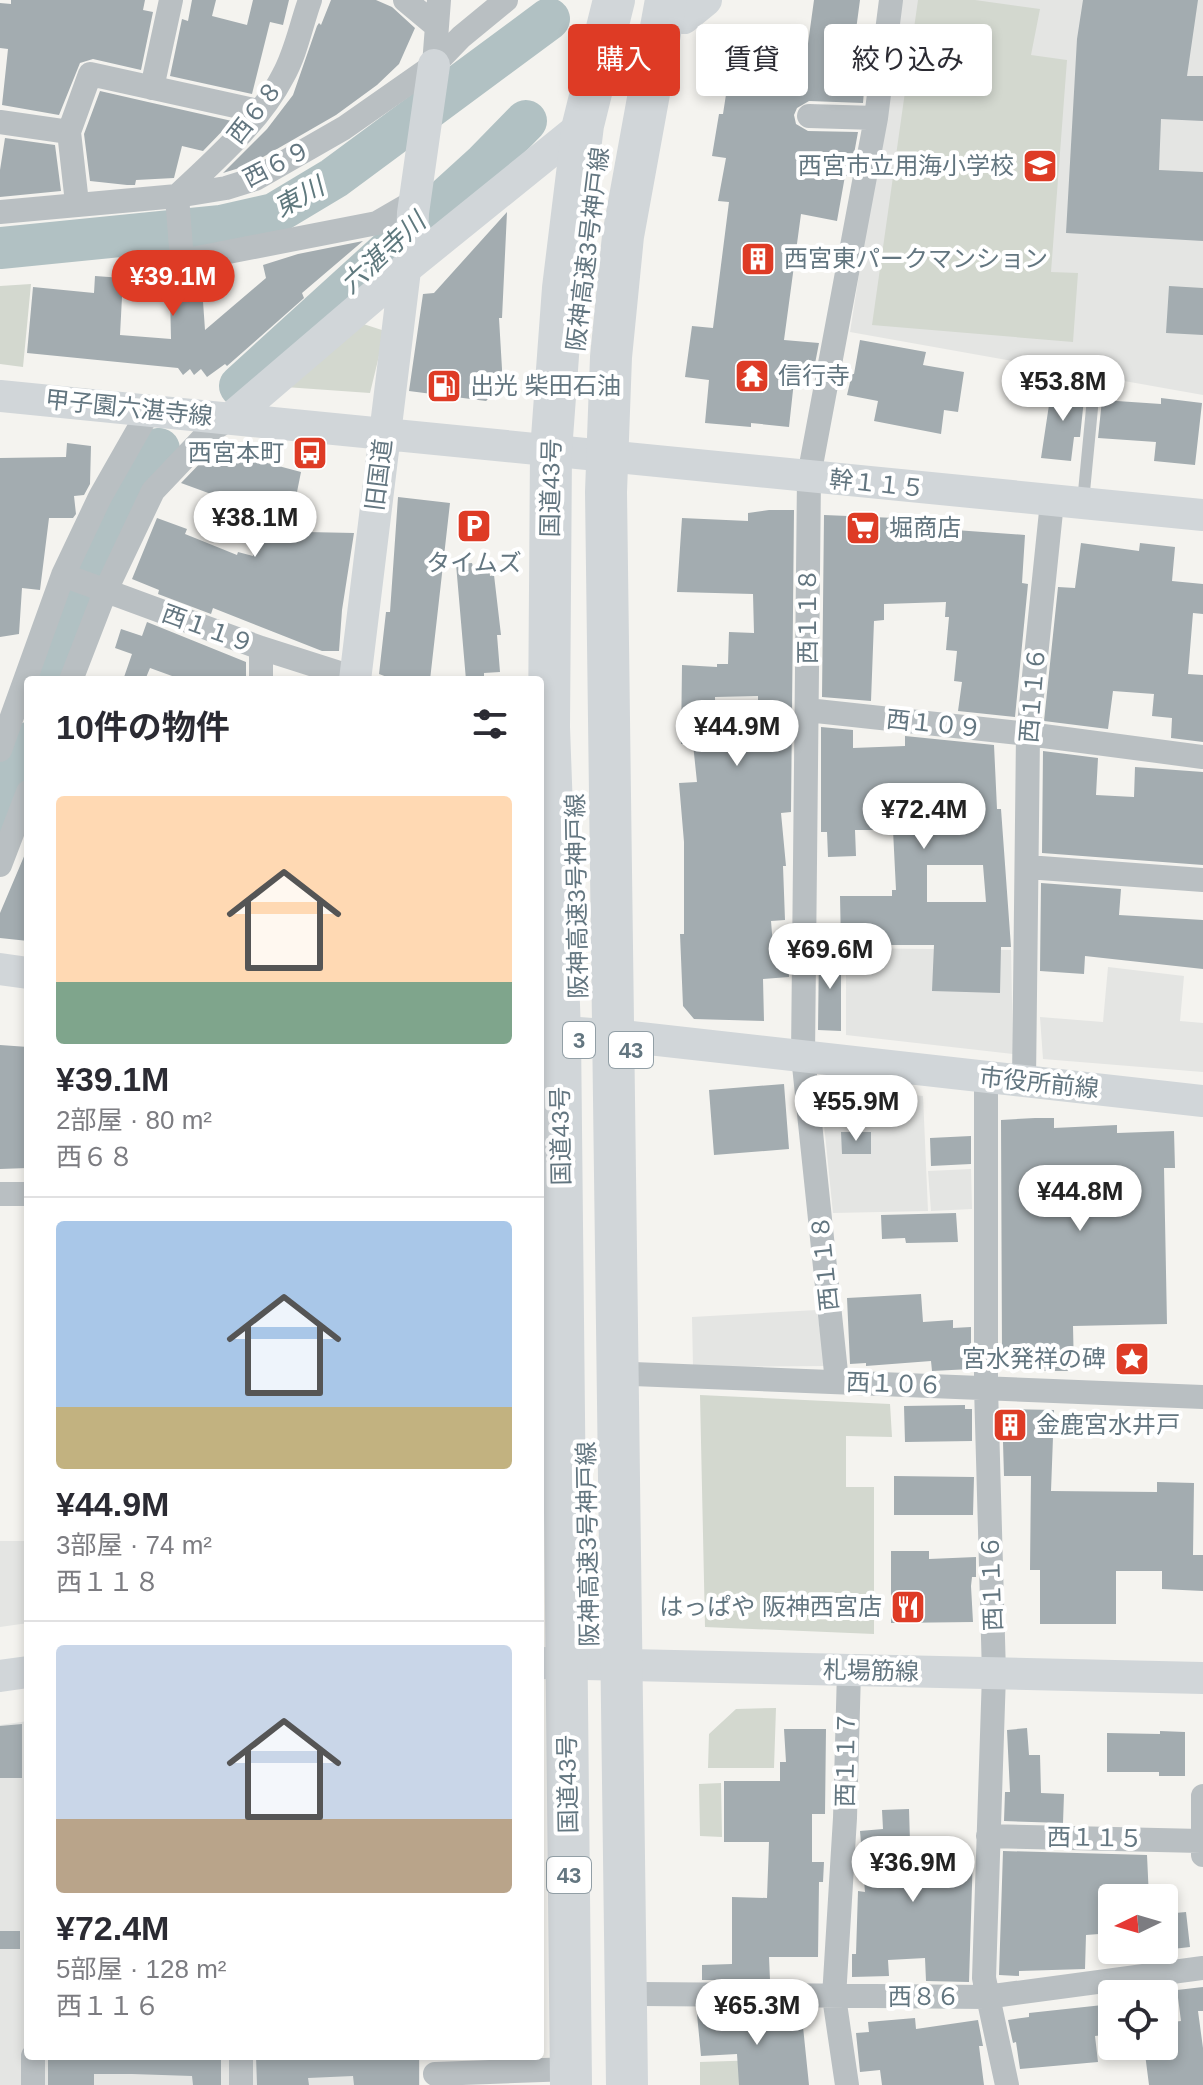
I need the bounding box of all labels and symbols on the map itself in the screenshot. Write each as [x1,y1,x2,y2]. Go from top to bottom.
street label: 西６８ [222,75,287,148]
street label: 西６９ [239,135,315,192]
street label: 阪神高速3号神戸線 [562,145,613,352]
school or university icon: 西宮市立用海小学校 [1021,147,1059,185]
place label: 西宮市立用海小学校 [798,152,1014,179]
water label: 東川 [269,170,332,223]
water label: 六湛寺川 [335,205,433,299]
building icon: 西宮東パークマンション [739,240,777,278]
place label: 西宮東パークマンション [784,245,1048,272]
pin: ¥39.1M [108,250,238,318]
pin: ¥53.8M [998,355,1128,423]
temple icon: 信行寺 [733,357,771,395]
place label: 信行寺 [778,362,850,389]
fuel station icon: 出光 柴田石油 [425,367,463,405]
place label: 出光 柴田石油 [470,372,621,399]
street label: 甲子園六湛寺線 [44,385,214,430]
bus stop icon: 西宮本町 [291,434,329,472]
street label: 旧国道 [361,438,396,512]
street label: 国道43号 [536,438,565,538]
place label: 西宮本町 [188,439,284,466]
street label: 幹１１５ [828,465,926,502]
pin: ¥38.1M [190,491,320,559]
parking icon: タイムズ [455,507,493,545]
supermarket icon: 堀商店 [844,509,882,547]
place label: 堀商店 [889,514,961,541]
place label: タイムズ [426,549,522,576]
street label: 西１１８ [794,568,821,664]
street label: 西１１９ [158,599,258,658]
street label: 西１１６ [1015,646,1050,744]
pin: ¥44.9M [672,700,802,768]
street label: 西１０９ [885,705,983,742]
pin: ¥72.4M [859,783,989,851]
street label: 阪神高速3号神戸線 [561,793,592,999]
pin: ¥69.6M [765,923,895,991]
road number: 3 [563,1022,595,1058]
road number: 43 [609,1032,653,1068]
street label: 市役所前線 [978,1063,1100,1102]
pin: ¥55.9M [791,1075,921,1143]
street label: 国道43号 [546,1086,575,1186]
pin: ¥44.8M [1015,1165,1145,1233]
street label: 西１１８ [806,1214,843,1312]
place icon: 宮水発祥の碑 [1113,1340,1151,1378]
place label: 宮水発祥の碑 [962,1345,1106,1372]
street label: 西１０６ [846,1368,942,1399]
building icon: 金鹿宮水井戸 [991,1406,1029,1444]
place label: 金鹿宮水井戸 [1036,1411,1180,1438]
street label: 阪神高速3号神戸線 [572,1441,603,1647]
street label: 西１１６ [976,1535,1007,1631]
restaurant icon: はっぱや 阪神西宮店 [889,1588,927,1626]
place label: はっぱや 阪神西宮店 [659,1593,882,1620]
street label: 札場筋線 [823,1656,919,1685]
street label: 西１１７ [831,1711,860,1807]
street label: 国道43号 [553,1734,582,1834]
street label: 西１１５ [1047,1823,1143,1852]
pin: ¥36.9M [848,1836,978,1904]
road number: 43 [547,1857,591,1893]
north arrow [1098,1884,1178,1964]
pin: ¥65.3M [692,1979,822,2047]
street label: 西８６ [888,1983,960,2010]

